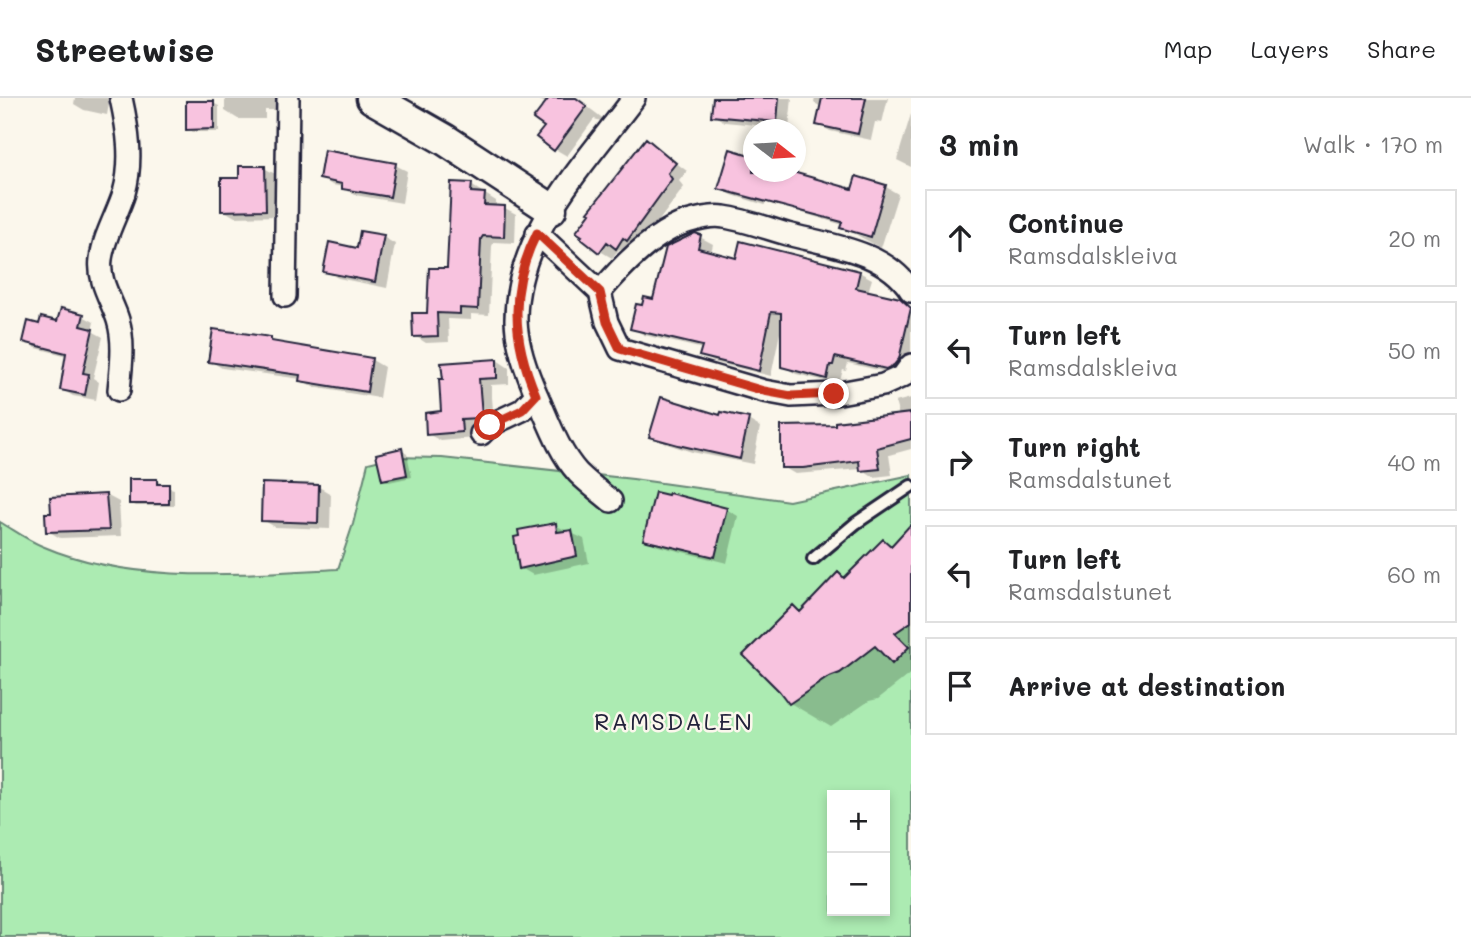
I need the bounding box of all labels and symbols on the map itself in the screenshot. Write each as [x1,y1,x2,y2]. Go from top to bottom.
north arrow [743,119,806,182]
route end [818,378,849,409]
route start [474,409,505,440]
district label: RAMSDALEN [594,705,754,736]

